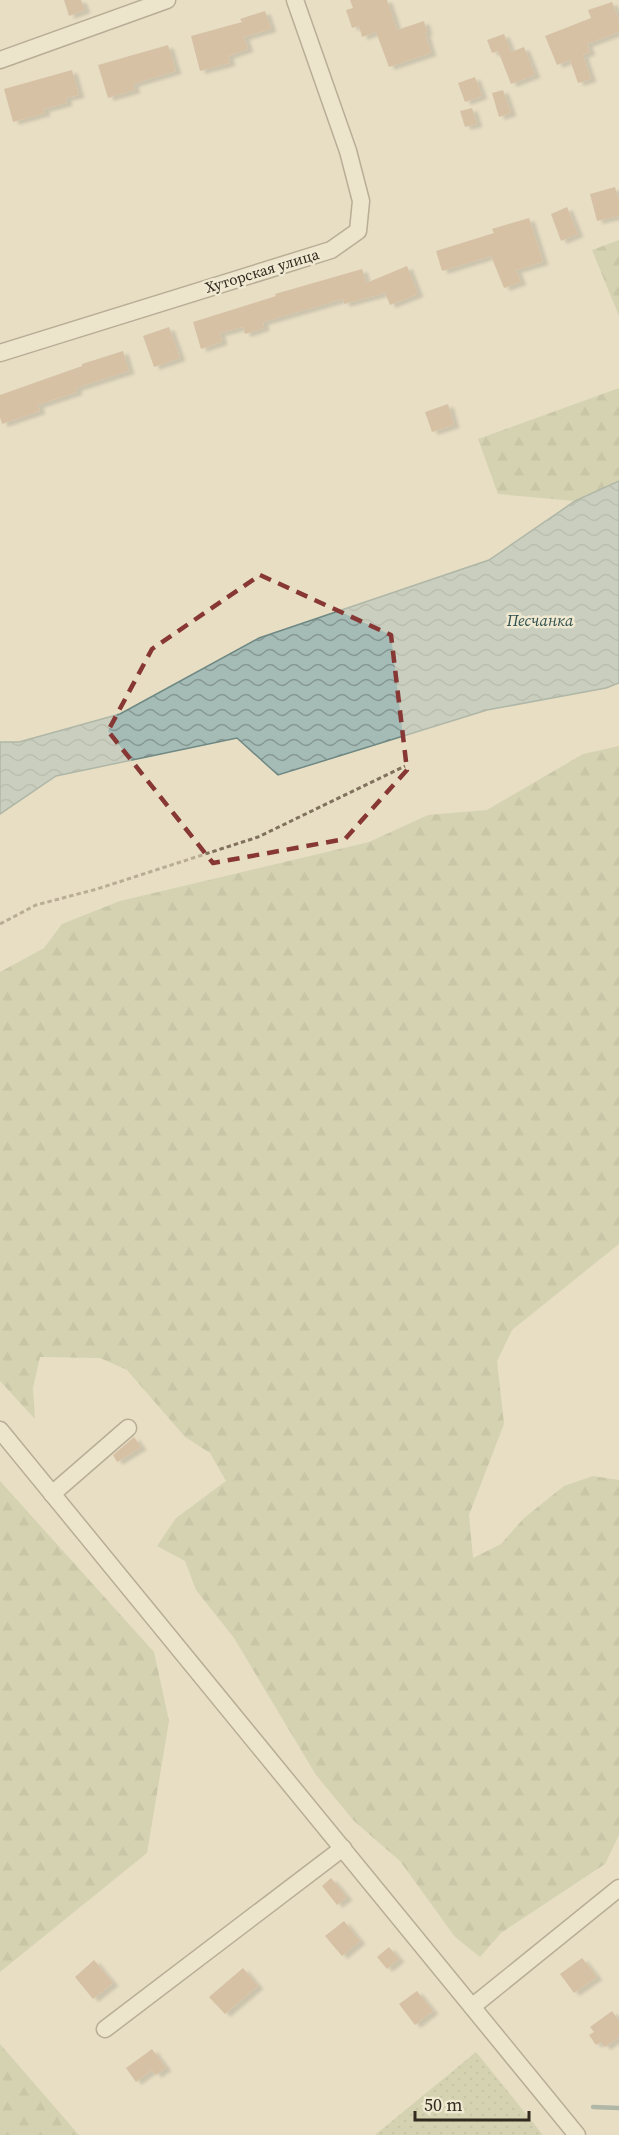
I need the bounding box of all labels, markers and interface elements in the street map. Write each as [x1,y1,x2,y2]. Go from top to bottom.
street label: Хуторская улица [202,243,322,298]
water label: Песчанка [506,609,574,631]
scale bar [415,2084,529,2122]
text: 50 m [424,2092,462,2117]

